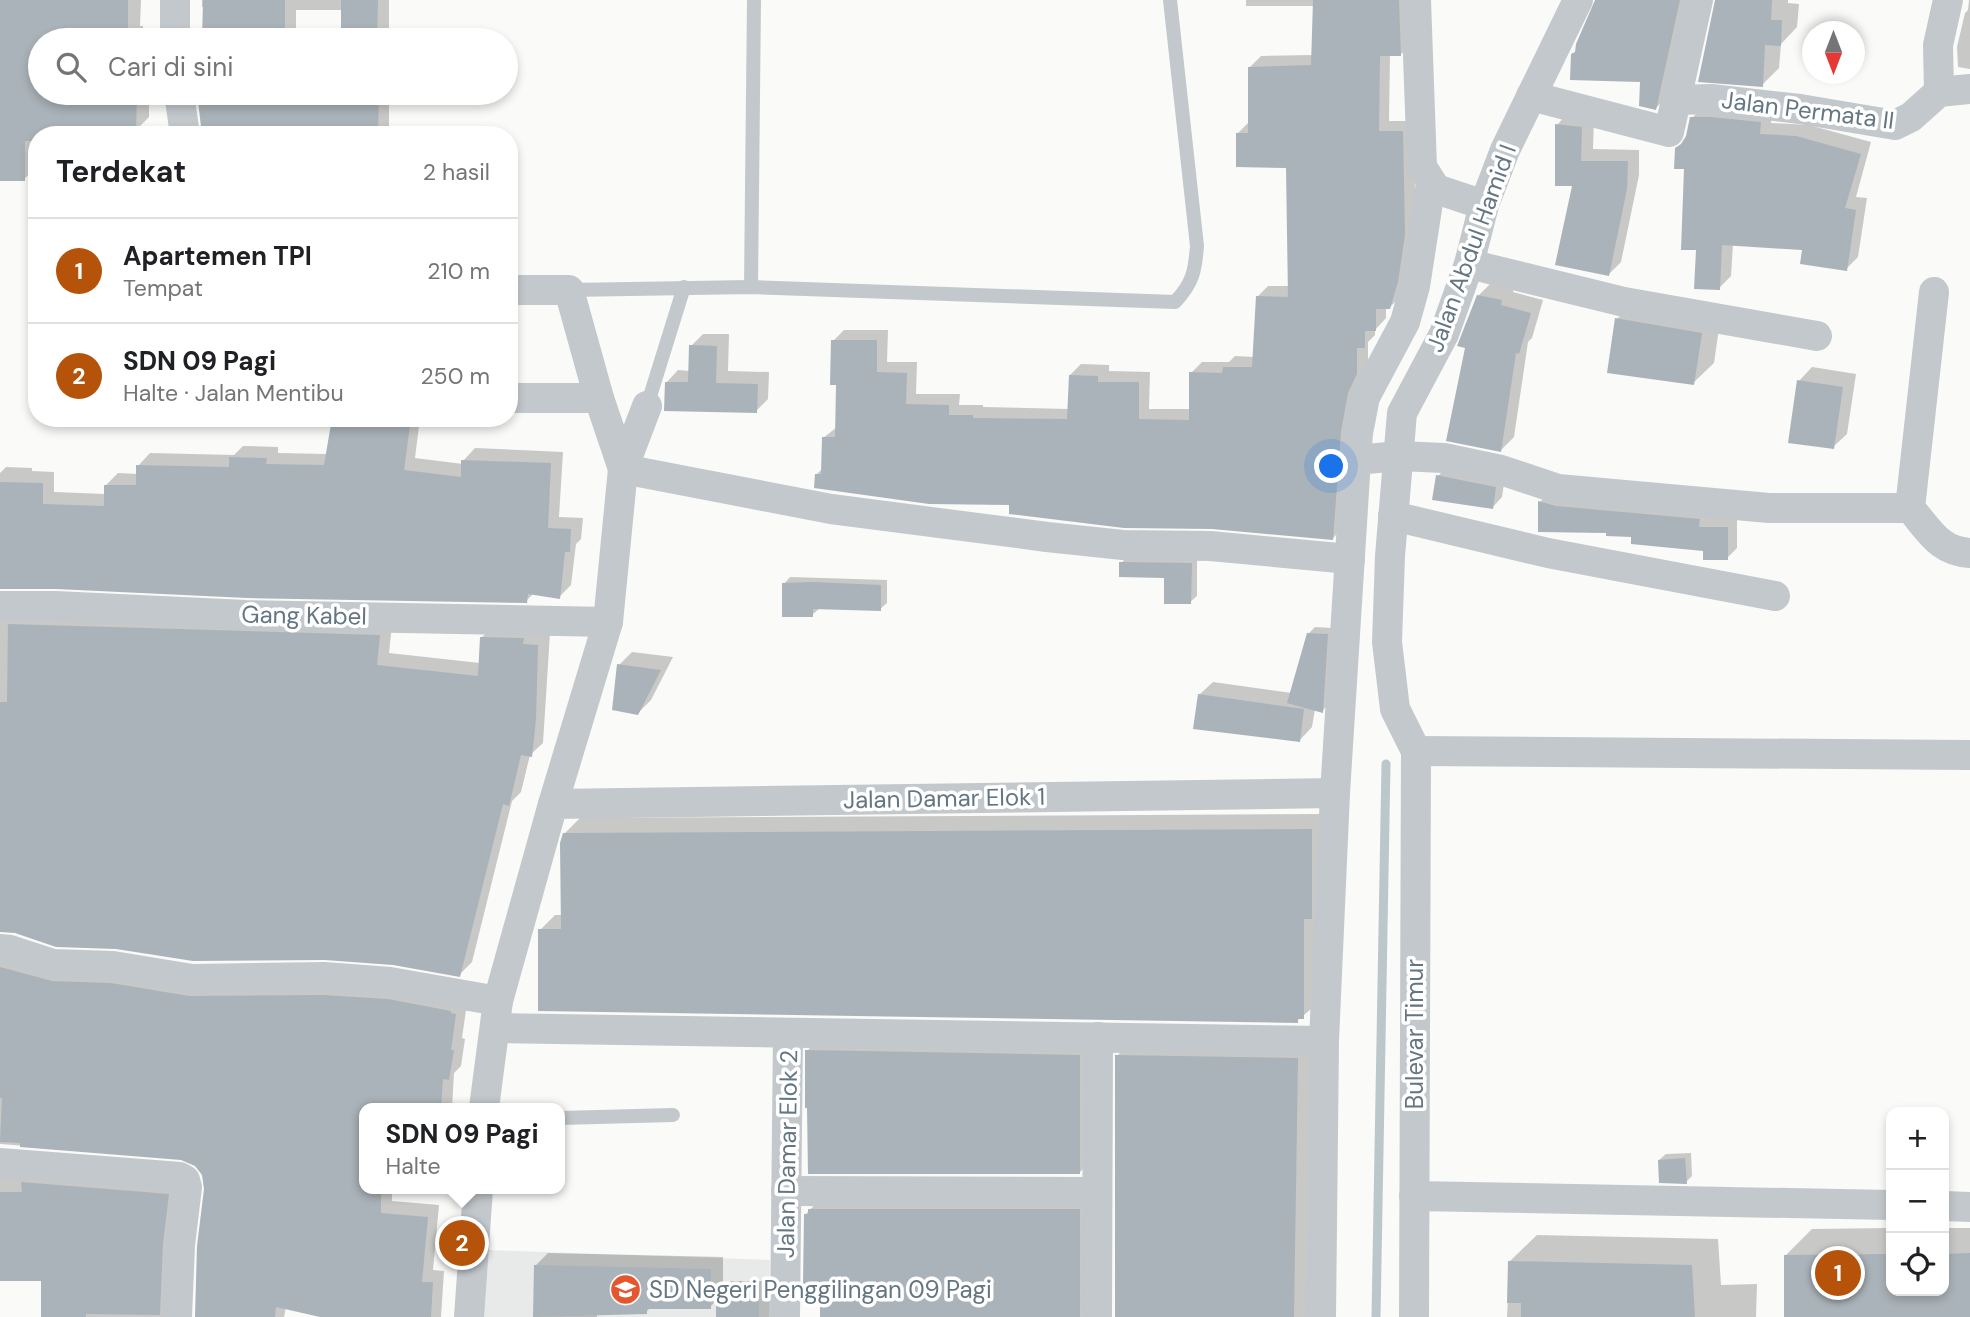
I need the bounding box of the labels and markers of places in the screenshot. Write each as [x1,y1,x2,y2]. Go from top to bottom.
pin: 2 [439,1217,485,1269]
pin: 1 [1815,1247,1861,1299]
school or university icon: SD Negeri Penggilingan 09 Pagi [609,1272,643,1306]
place label: SD Negeri Penggilingan 09 Pagi [649,1274,992,1305]

